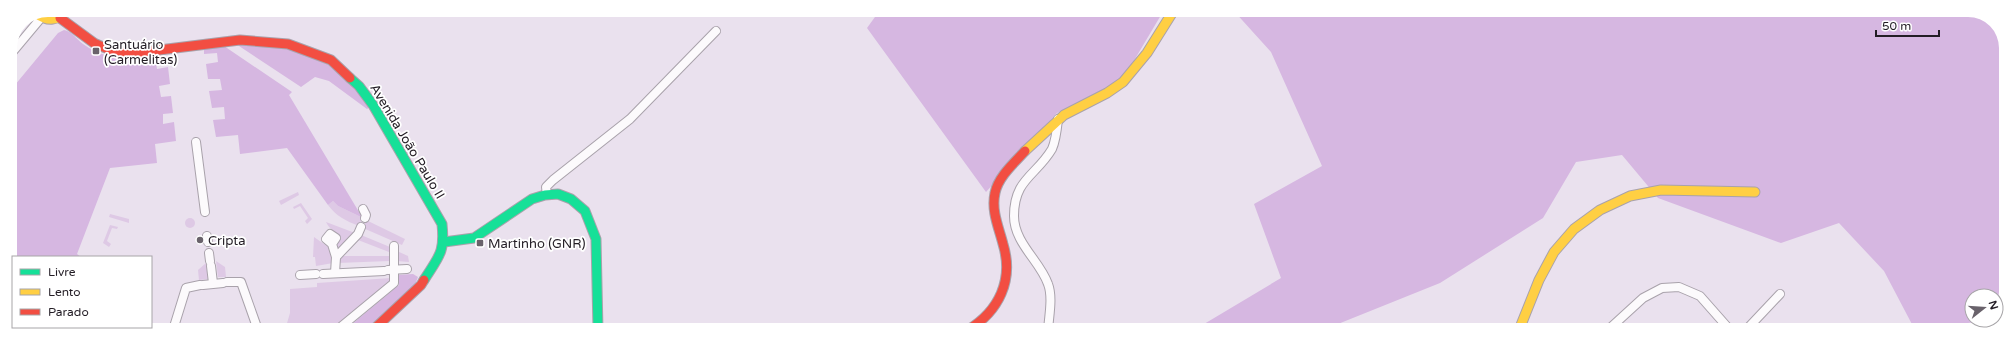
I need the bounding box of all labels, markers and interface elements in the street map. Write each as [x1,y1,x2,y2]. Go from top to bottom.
scale bar [1876,12,1939,38]
text: 50 m [1882,19,1911,33]
place label: Santuário (Carmelitas) [104,37,177,68]
marker: Santuário (Carmelitas) [91,46,101,56]
street label: Avenida João Paulo II [366,81,448,202]
place label: Cripta [208,233,246,249]
marker: Cripta [195,235,205,245]
place label: Martinho (GNR) [488,236,586,252]
marker: Martinho (GNR) [475,238,485,248]
legend [12,256,152,328]
text: Livre [48,265,76,279]
text: Lento [48,285,81,299]
north arrow [1964,288,2004,328]
text: N [1986,299,2001,311]
text: Parado [48,305,89,319]

